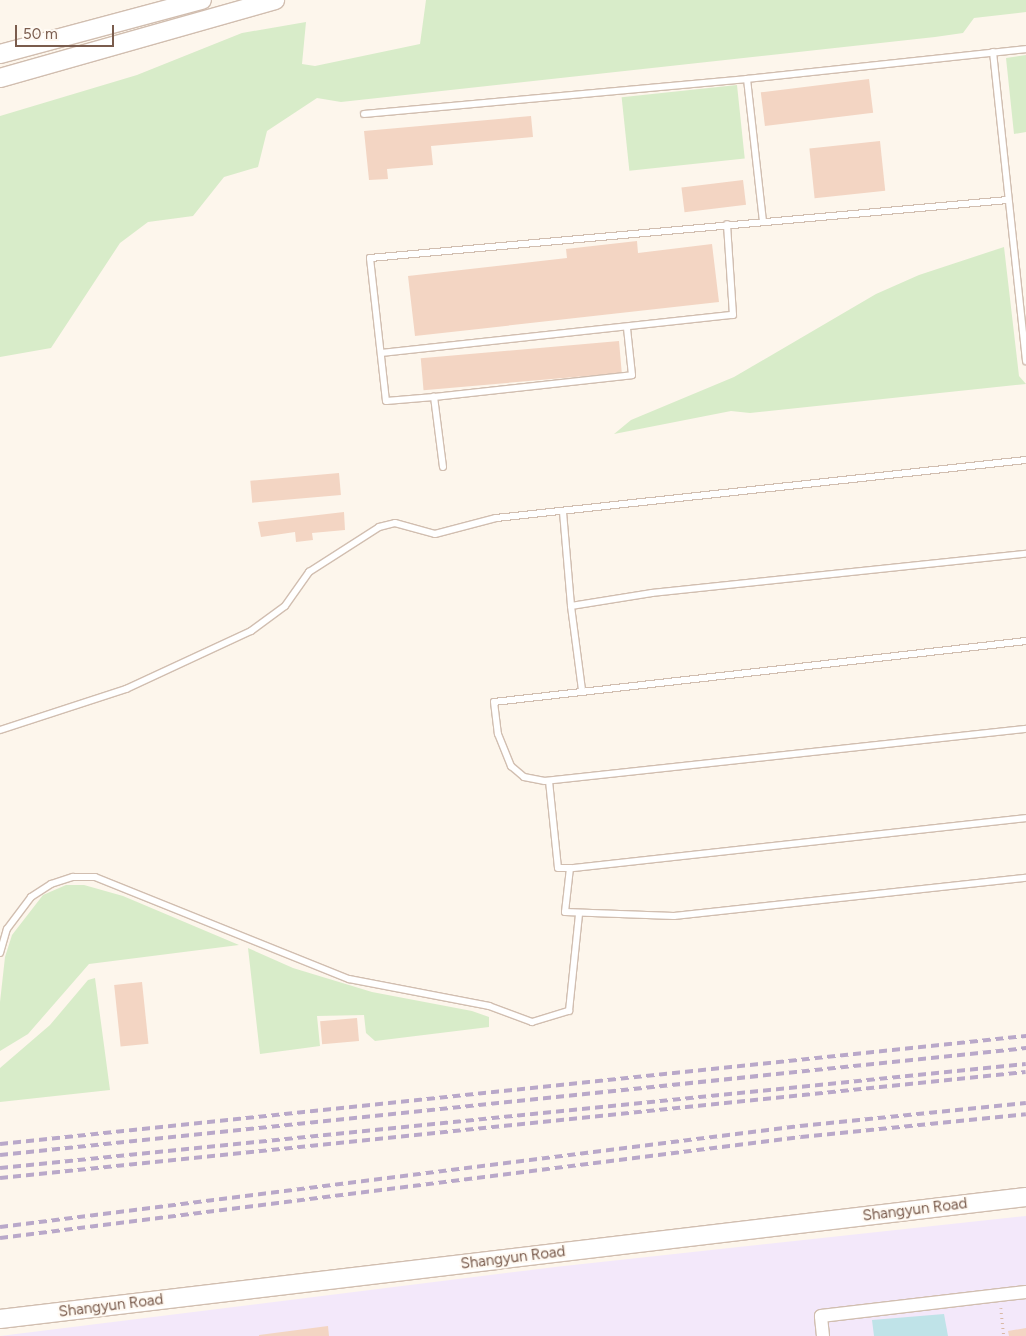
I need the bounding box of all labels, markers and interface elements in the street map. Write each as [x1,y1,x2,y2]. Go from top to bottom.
scale bar [18,15,116,47]
text: 50 m [23,25,58,43]
street label: Shangyun Road [862,1195,968,1225]
street label: Shangyun Road [460,1243,566,1273]
street label: Shangyun Road [58,1291,164,1321]

